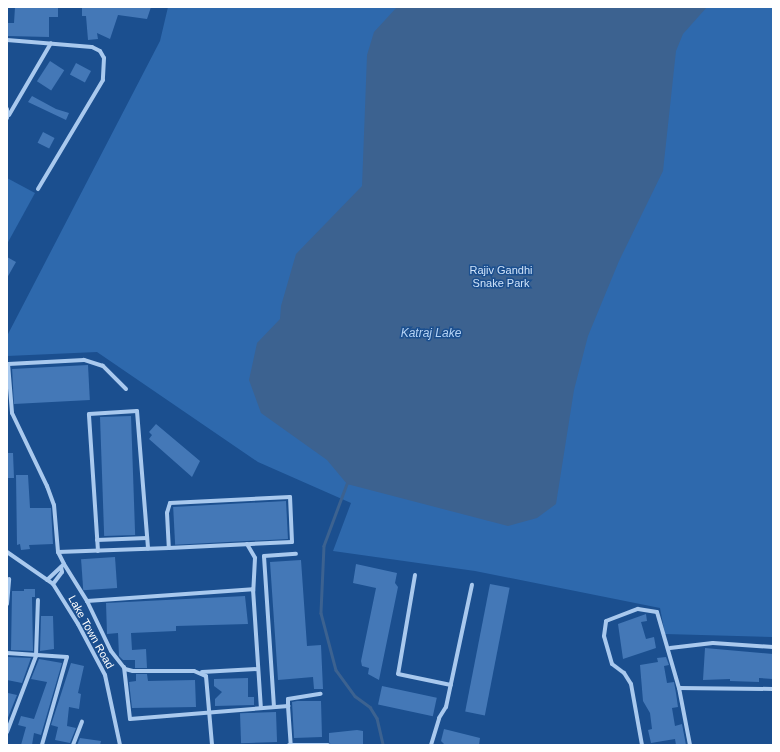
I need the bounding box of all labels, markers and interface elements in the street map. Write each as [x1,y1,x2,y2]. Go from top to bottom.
park label: Rajiv Gandhi Snake Park [470,264,532,290]
water label: Katraj Lake [401,327,461,341]
street label: Lake Town Road [65,593,117,671]

